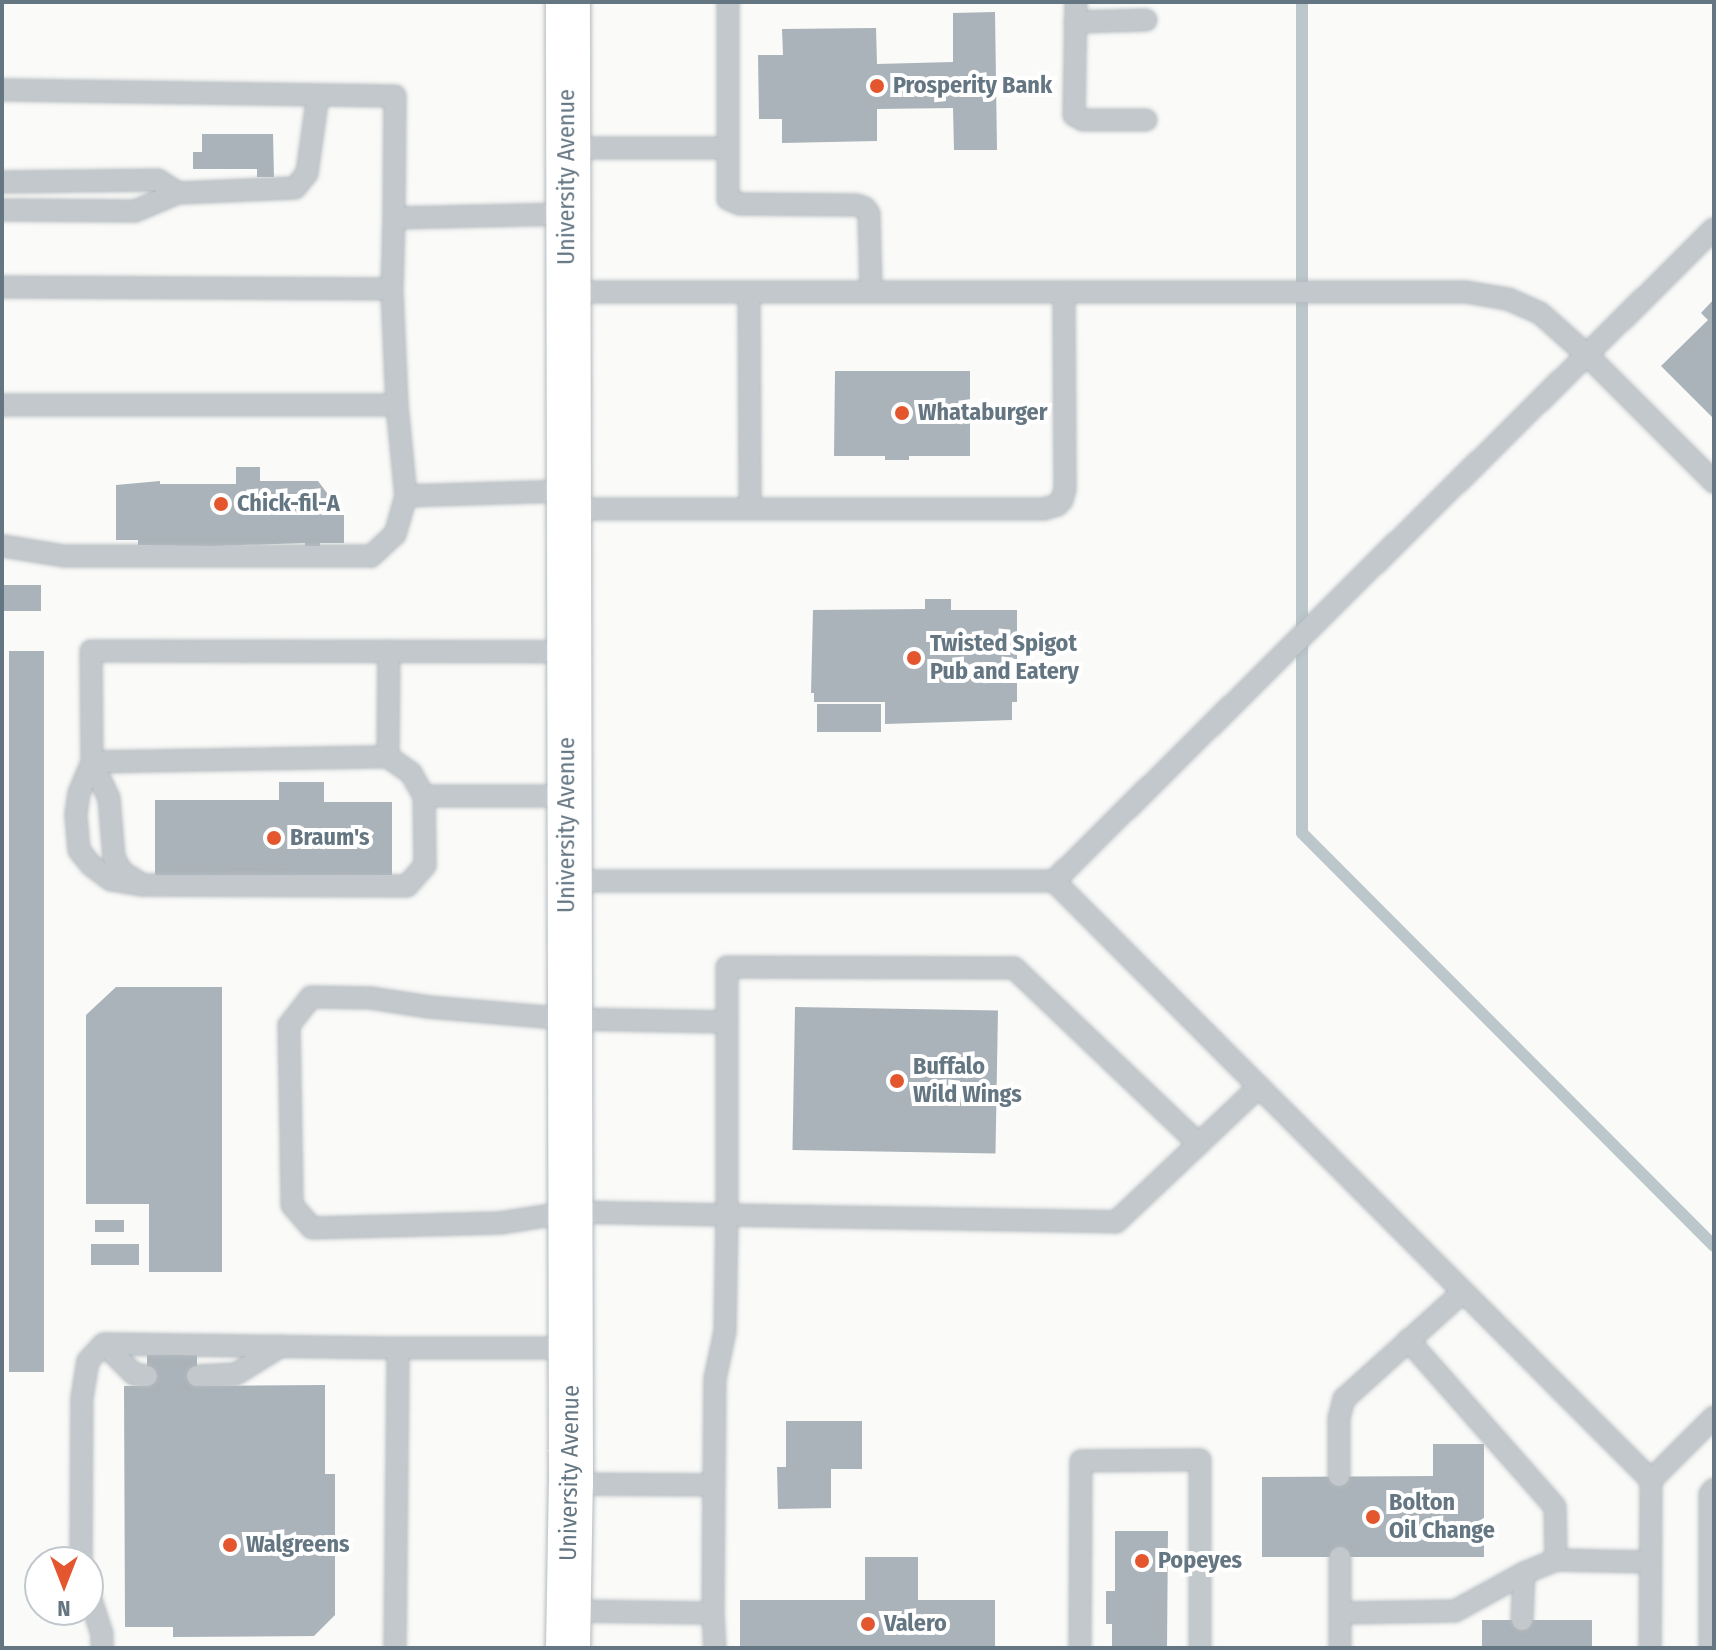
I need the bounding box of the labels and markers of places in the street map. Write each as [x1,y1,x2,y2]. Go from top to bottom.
place label: Prosperity Bank [893,72,1052,100]
marker: Prosperity Bank [868,77,886,95]
place label: Whataburger [918,399,1048,427]
marker: Whataburger [893,404,911,422]
place label: Chick-fil-A [237,490,340,518]
marker: Chick-fil-A [212,495,230,513]
place label: Twisted Spigot Pub and Eatery [930,630,1079,686]
marker: Twisted Spigot Pub and Eatery [905,649,923,667]
place label: Braum's [290,824,370,852]
marker: Braum's [265,829,283,847]
place label: Buffalo Wild Wings [913,1053,1022,1109]
marker: Buffalo Wild Wings [888,1072,906,1090]
place label: Bolton Oil Change [1389,1489,1495,1545]
marker: Bolton Oil Change [1364,1508,1382,1526]
place label: Walgreens [246,1531,350,1559]
marker: Walgreens [221,1536,239,1554]
place label: Popeyes [1158,1547,1242,1575]
marker: Popeyes [1133,1552,1151,1570]
place label: Valero [884,1610,947,1638]
marker: Valero [859,1615,877,1633]

